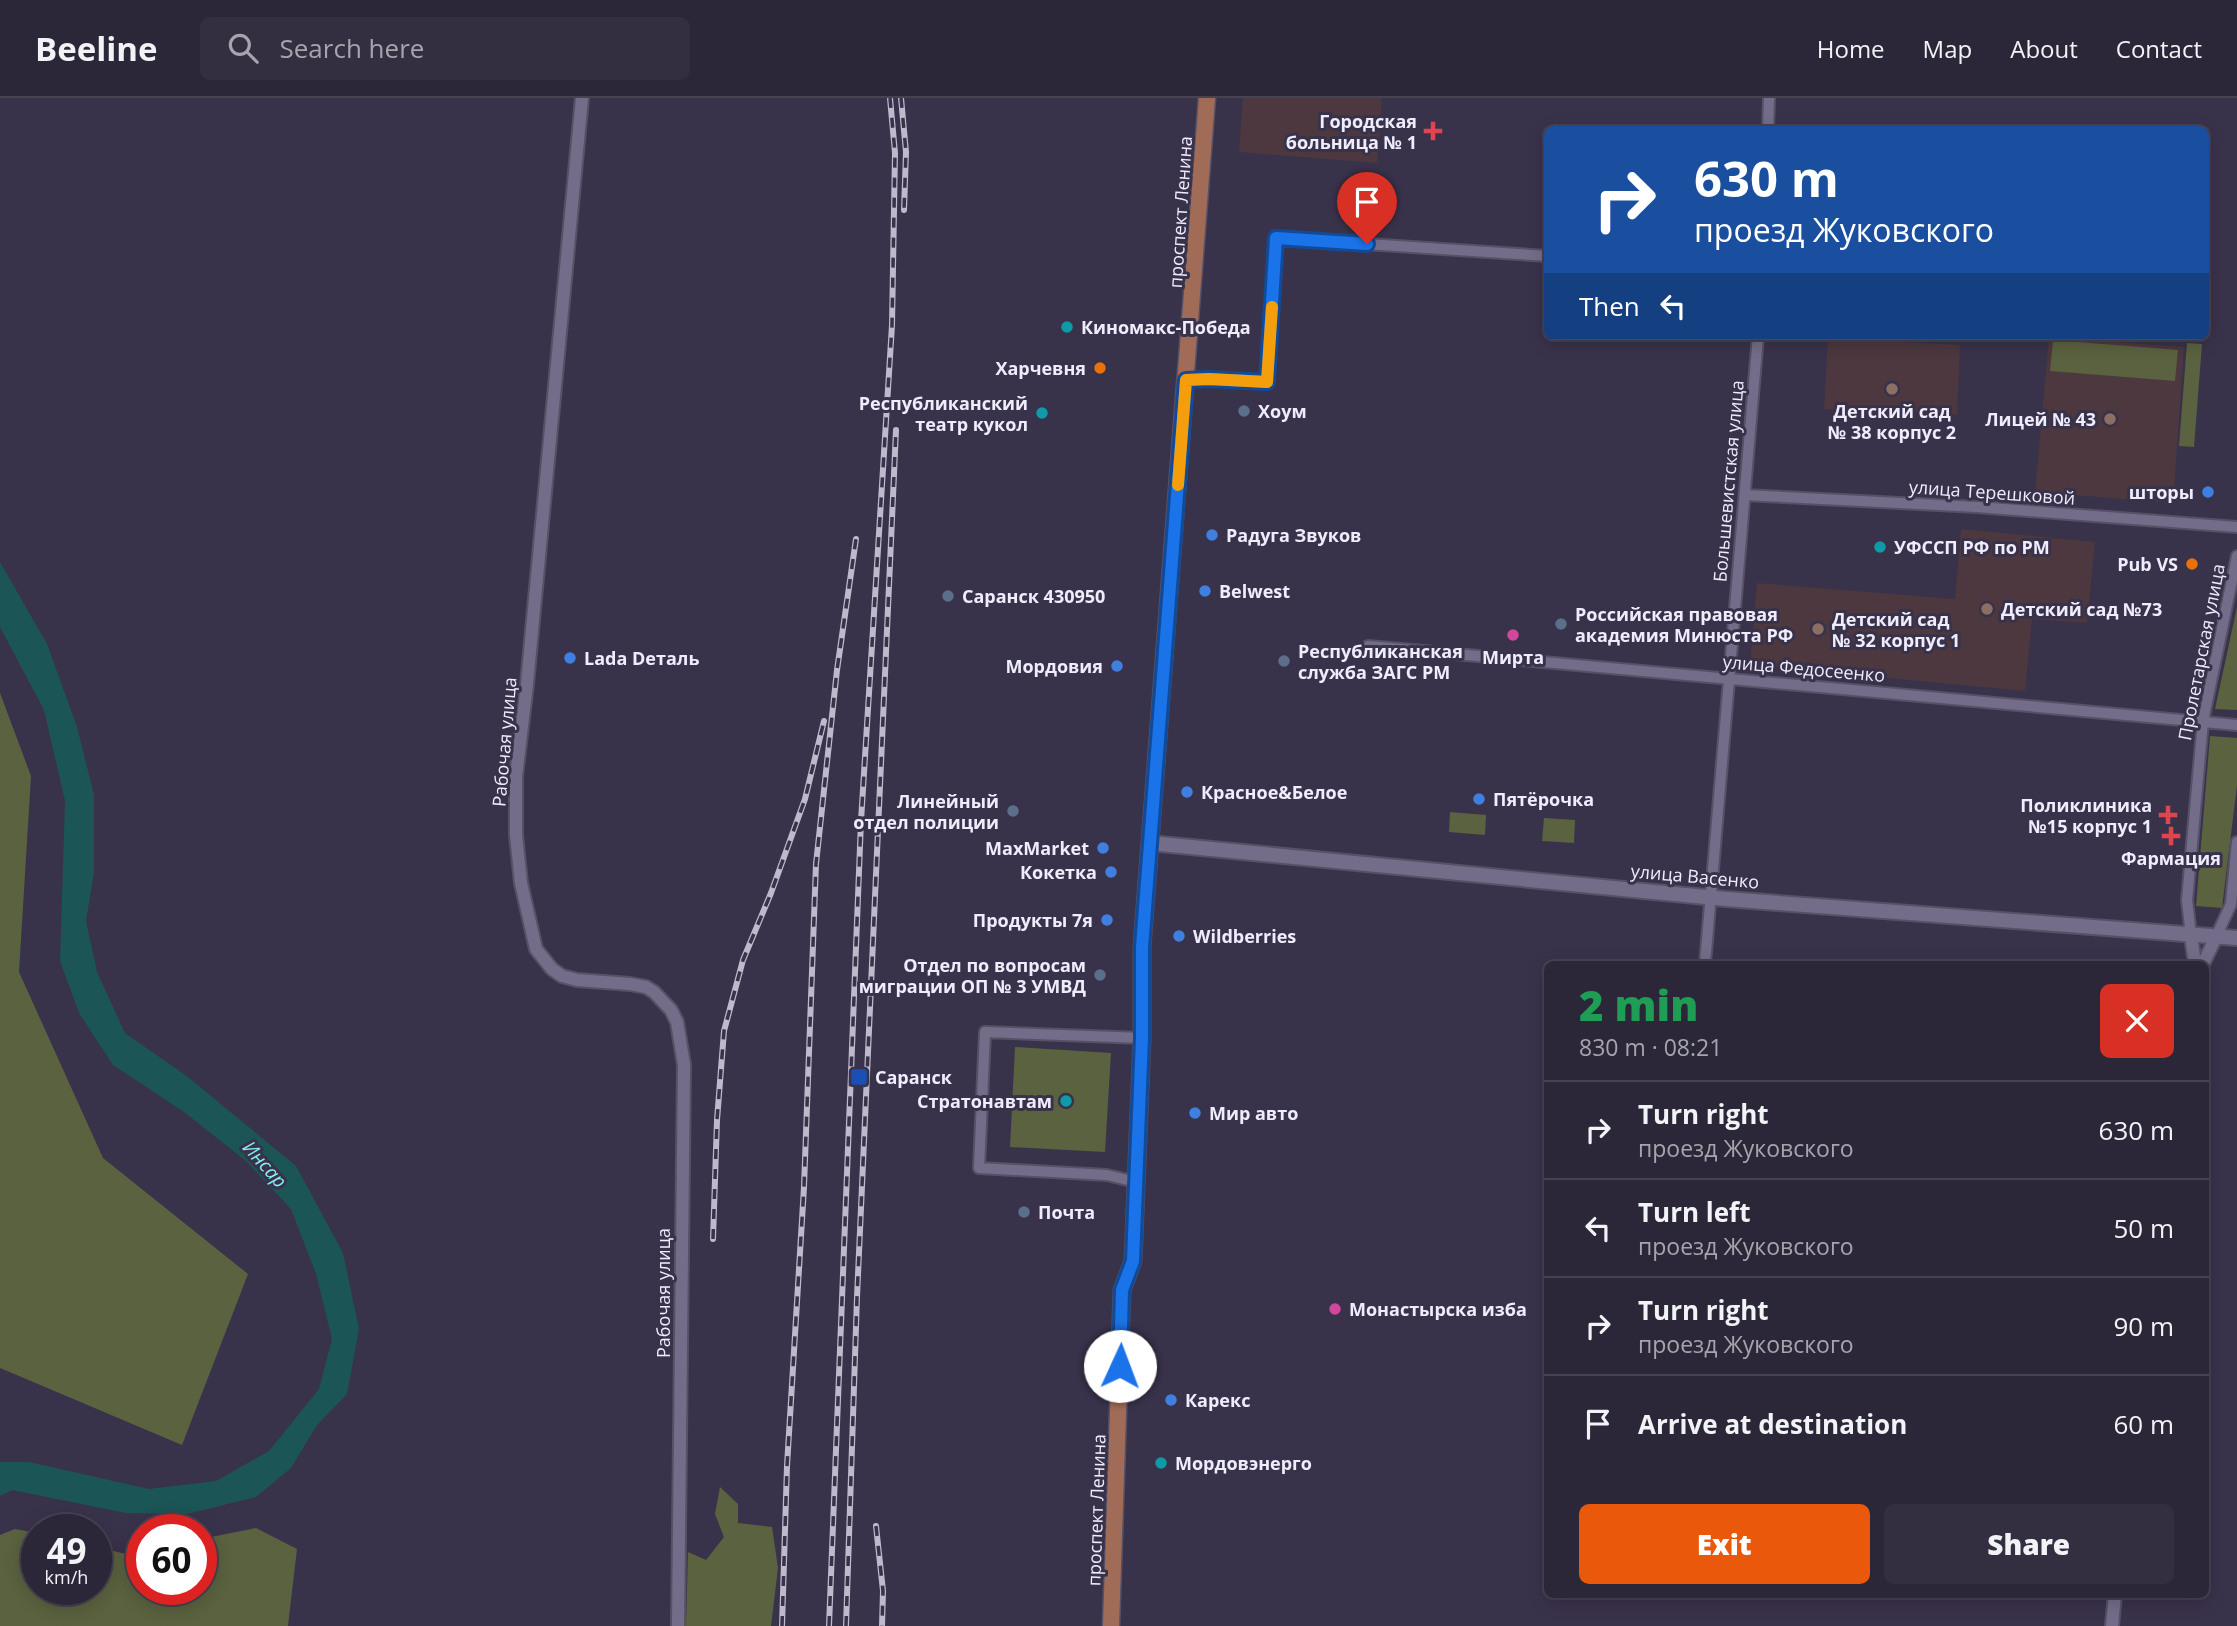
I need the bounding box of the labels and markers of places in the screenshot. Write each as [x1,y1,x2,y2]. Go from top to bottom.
place label: Городская больница № 1 [1286,109,1417,154]
marker: Городская больница № 1 [1423,121,1443,141]
pin [1337,172,1397,244]
place label: Киномакс-Победа [1081,315,1251,339]
marker: Киномакс-Победа [1059,319,1075,335]
place label: Харчевня [995,356,1086,380]
marker: Харчевня [1092,360,1108,376]
marker: Детский сад № 38 корпус 2 [1884,381,1900,397]
place label: Республиканский театр кукол [859,391,1028,436]
place label: Хоум [1258,399,1307,423]
place label: Детский сад № 38 корпус 2 [1828,399,1956,444]
marker: Хоум [1236,403,1252,419]
marker: Республиканский театр кукол [1034,405,1050,421]
place label: Лицей № 43 [1985,407,2096,431]
marker: Лицей № 43 [2102,411,2118,427]
place label: шторы [2129,480,2194,504]
marker: шторы [2200,484,2216,500]
place label: Радуга Звуков [1226,523,1361,547]
marker: Радуга Звуков [1204,527,1220,543]
place label: УФССП РФ по РМ [1894,535,2050,559]
marker: УФССП РФ по РМ [1872,539,1888,555]
place label: Pub VS [2117,552,2178,576]
marker: Pub VS [2184,556,2200,572]
place label: Belwest [1219,579,1290,603]
marker: Belwest [1197,583,1213,599]
place label: Саранск 430950 [962,584,1105,608]
marker: Саранск 430950 [940,588,956,604]
place label: Детский сад №73 [2001,597,2162,621]
marker: Детский сад №73 [1979,601,1995,617]
place label: Российская правовая академия Минюста РФ [1575,602,1793,647]
place label: Детский сад № 32 корпус 1 [1832,607,1960,652]
marker: Российская правовая академия Минюста РФ [1553,616,1569,632]
marker: Детский сад № 32 корпус 1 [1810,621,1826,637]
marker: Мирта [1505,627,1521,643]
place label: Республиканская служба ЗАГС РМ [1298,639,1463,684]
place label: Мирта [1482,645,1544,669]
place label: Lada Dеталь [584,646,699,670]
marker: Lada Dеталь [562,650,578,666]
marker: Республиканская служба ЗАГС РМ [1276,653,1292,669]
place label: Мордовия [1005,654,1103,678]
marker: Мордовия [1109,658,1125,674]
place label: Красное&Белое [1201,780,1347,804]
marker: Красное&Белое [1179,784,1195,800]
place label: Пятёрочка [1493,787,1594,811]
place label: Линейный отдел полиции [853,789,999,834]
marker: Пятёрочка [1471,791,1487,807]
place label: Поликлиника №15 корпус 1 [2020,793,2152,838]
marker: Линейный отдел полиции [1005,803,1021,819]
marker: Поликлиника №15 корпус 1 [2158,805,2178,825]
marker: Фармация [2163,828,2179,844]
place label: MaxMarket [985,836,1089,860]
marker: MaxMarket [1095,840,1111,856]
place label: Фармация [2121,846,2221,870]
place label: Кокетка [1020,860,1097,884]
marker: Кокетка [1103,864,1119,880]
place label: Продукты 7я [973,908,1093,932]
marker: Продукты 7я [1099,912,1115,928]
place label: Wildberries [1193,924,1296,948]
marker: Wildberries [1171,928,1187,944]
place label: Отдел по вопросам миграции ОП № 3 УМВД [859,953,1086,998]
marker: Отдел по вопросам миграции ОП № 3 УМВД [1092,967,1108,983]
place label: Саранск [875,1065,953,1089]
marker: Саранск [849,1067,869,1087]
place label: Стратонавтам [917,1089,1052,1113]
marker: Стратонавтам [1058,1093,1074,1109]
place label: Мир авто [1209,1101,1298,1125]
marker: Мир авто [1187,1105,1203,1121]
place label: Почта [1038,1200,1095,1224]
marker: Почта [1016,1204,1032,1220]
place label: Монастырска изба [1349,1297,1527,1321]
marker: Монастырска изба [1327,1301,1343,1317]
place label: Карекс [1185,1388,1250,1412]
marker: Карекс [1163,1392,1179,1408]
place label: Мордовэнерго [1175,1451,1312,1475]
marker: Мордовэнерго [1153,1455,1169,1471]

